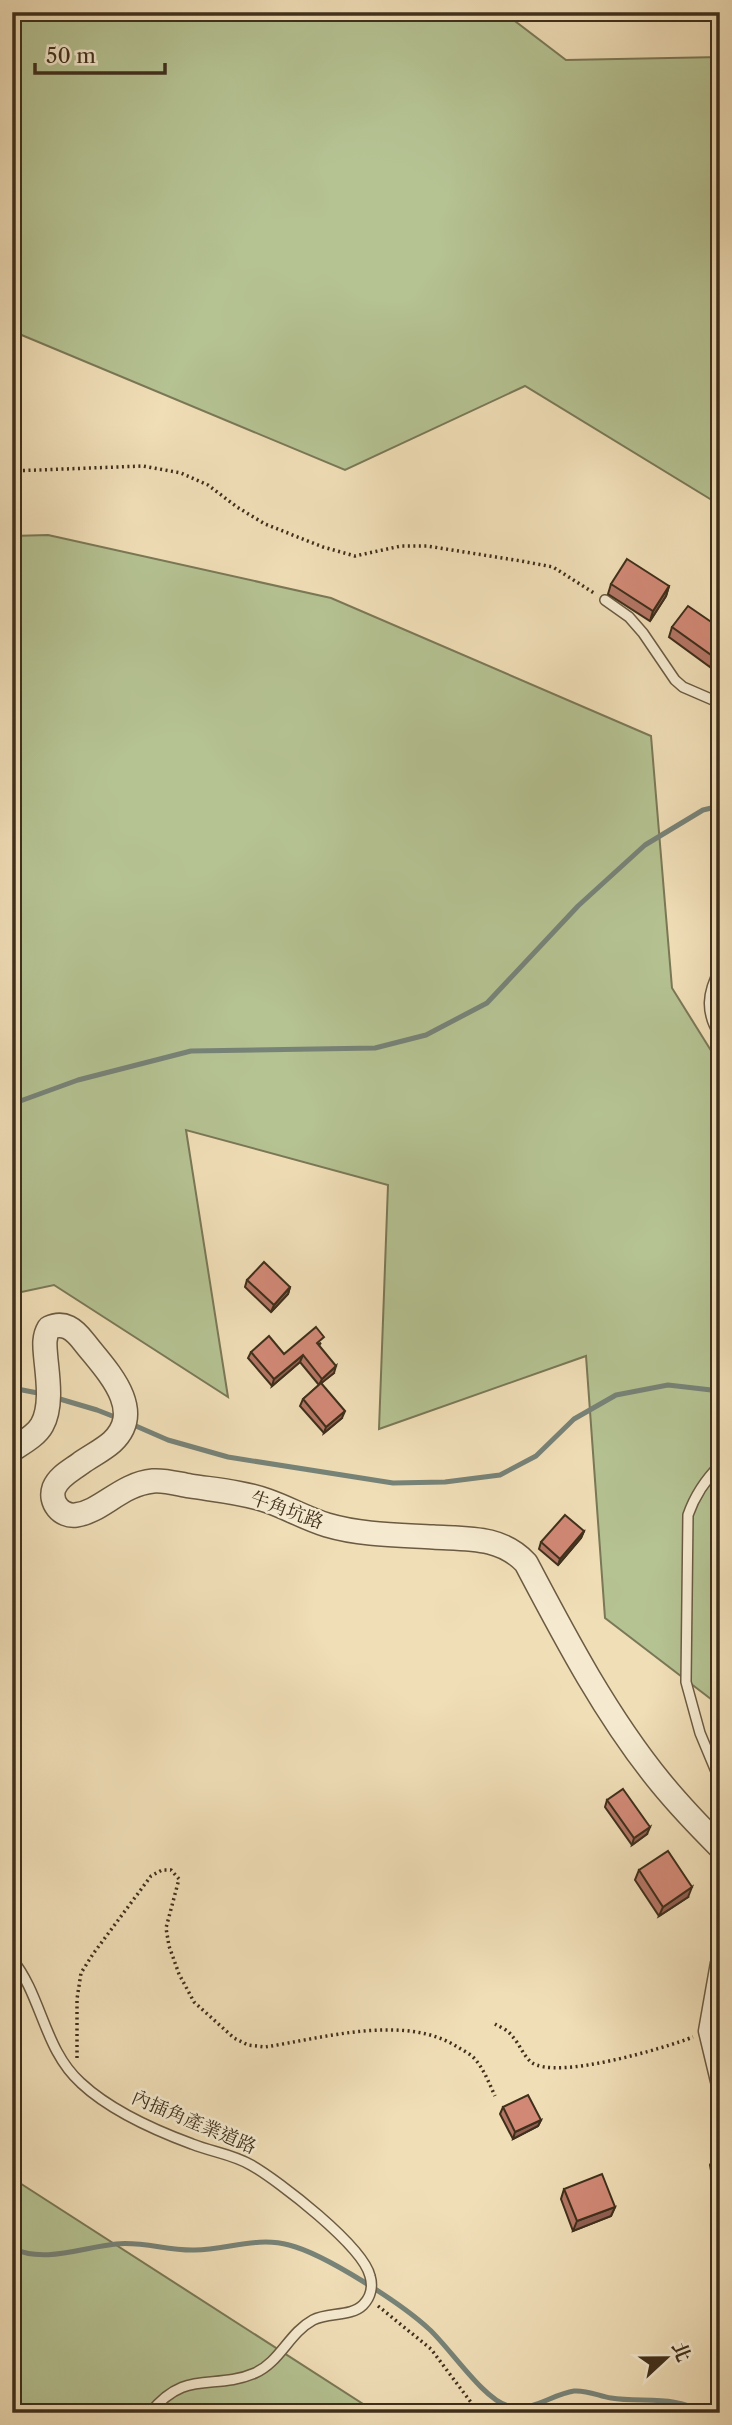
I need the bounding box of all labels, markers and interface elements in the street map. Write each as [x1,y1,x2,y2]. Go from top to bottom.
scale bar [35,32,164,76]
text: 50 m [46,43,96,68]
street label: 牛角坑路 [247,1486,327,1534]
street label: 內插角產業道路 [128,2085,260,2159]
north arrow [630,2324,700,2394]
text: 北 [667,2339,696,2365]

